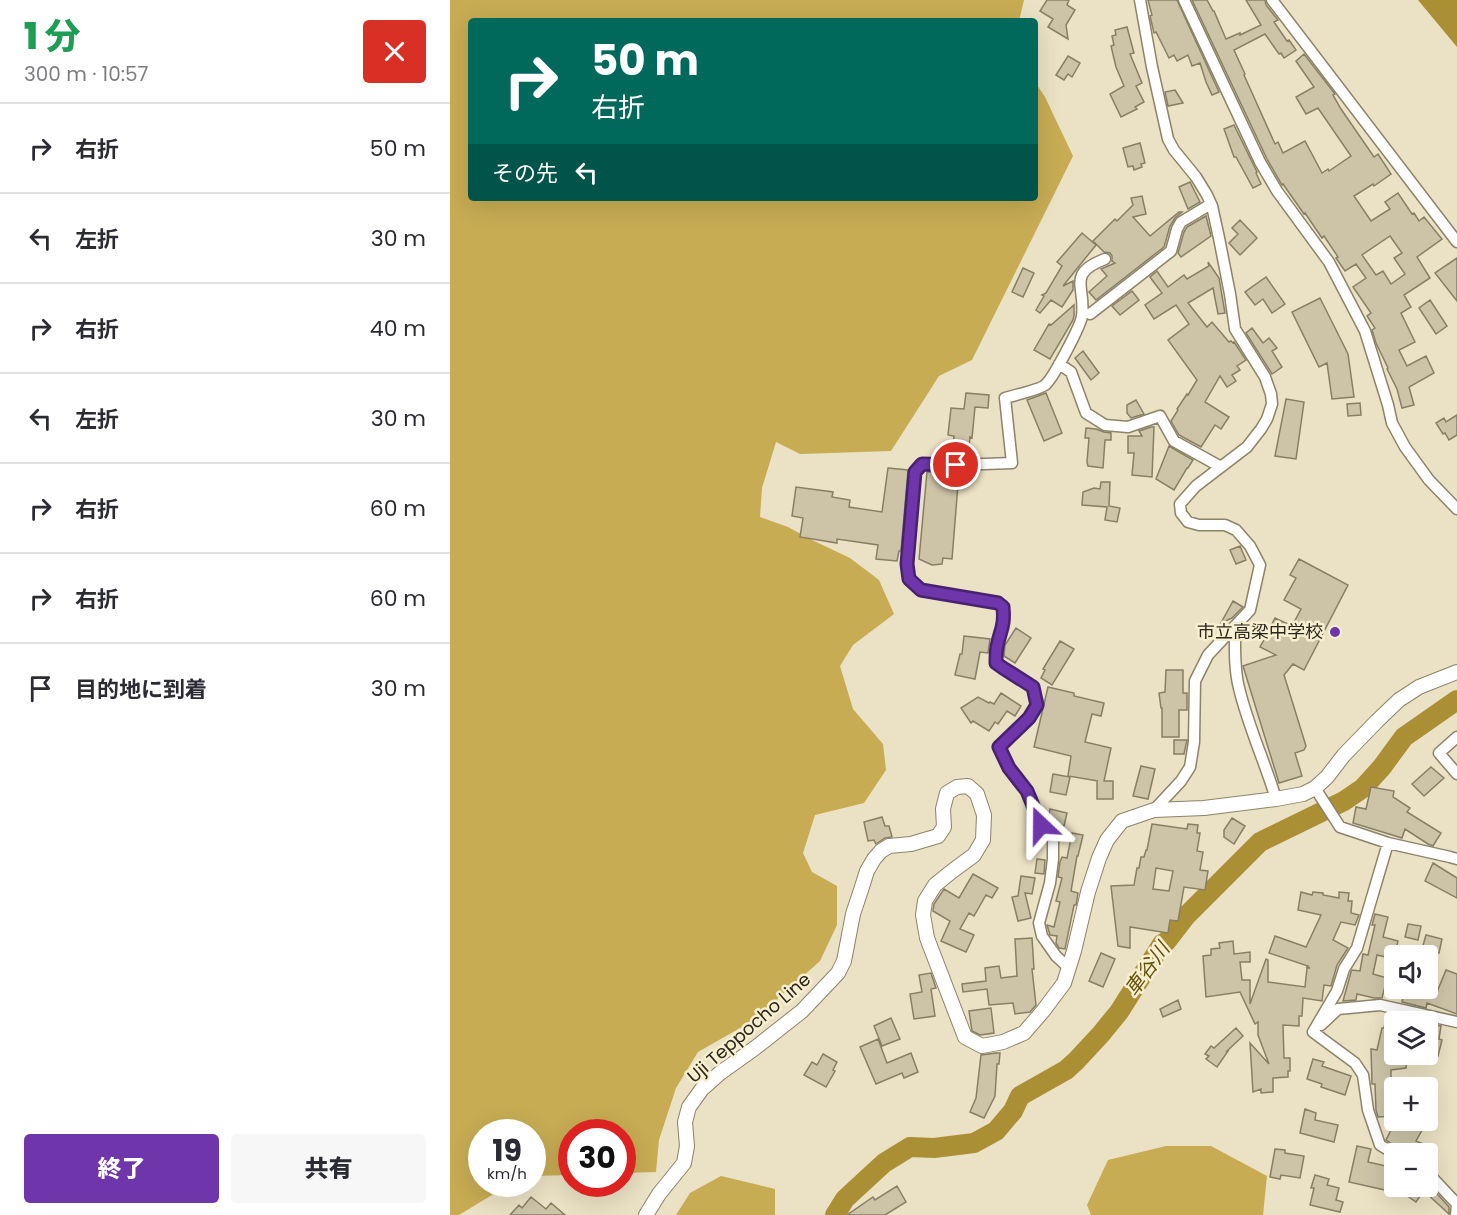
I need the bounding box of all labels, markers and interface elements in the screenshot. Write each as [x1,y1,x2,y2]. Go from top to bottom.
text: 1 分 [24,11,81,62]
button: close [363,20,426,83]
text: 50 m [591,31,699,90]
icon: right [492,42,570,120]
text: 300 m · 10:57 [24,60,148,88]
text: 右折 [591,89,645,126]
icon: right [24,132,57,165]
text: 50 m [370,133,426,164]
text: 右折 [75,134,119,165]
icon: left [570,156,603,189]
text: その先 [492,158,558,189]
icon: left [24,222,57,255]
text: 30 m [371,223,426,254]
text: 左折 [75,224,119,255]
icon: right [24,312,57,345]
text: 40 m [370,313,426,344]
text: 右折 [75,314,119,345]
icon: left [24,402,57,435]
text: 30 m [371,403,426,434]
text: 左折 [75,404,119,435]
pin [930,439,981,490]
icon: arrive [939,448,972,481]
icon: right [24,492,57,525]
text: 60 m [370,493,426,524]
text: 右折 [75,494,119,525]
icon: right [24,582,57,615]
text: 60 m [370,583,426,614]
text: 右折 [75,584,119,615]
place label: 市立高梁中学校 [1197,619,1323,644]
marker: 市立高梁中学校 [1328,625,1342,639]
icon: arrive [24,672,57,705]
text: 30 m [371,673,426,704]
text: 目的地に到着 [75,674,207,705]
position arrow [1009,793,1073,857]
water label: 車谷川 [1118,935,1177,1001]
map controls [1384,945,1438,1197]
button: sound [1384,945,1438,999]
street label: Uji Teppocho Line [682,967,816,1088]
button: layers [1384,1011,1438,1065]
button: + [1384,1077,1438,1131]
speed limit sign: 30 [558,1119,636,1197]
text: 19 [492,1129,522,1172]
button: 終了 [24,1134,219,1203]
button: 共有 [231,1134,426,1203]
button: − [1384,1143,1438,1197]
text: km/h [487,1163,527,1184]

